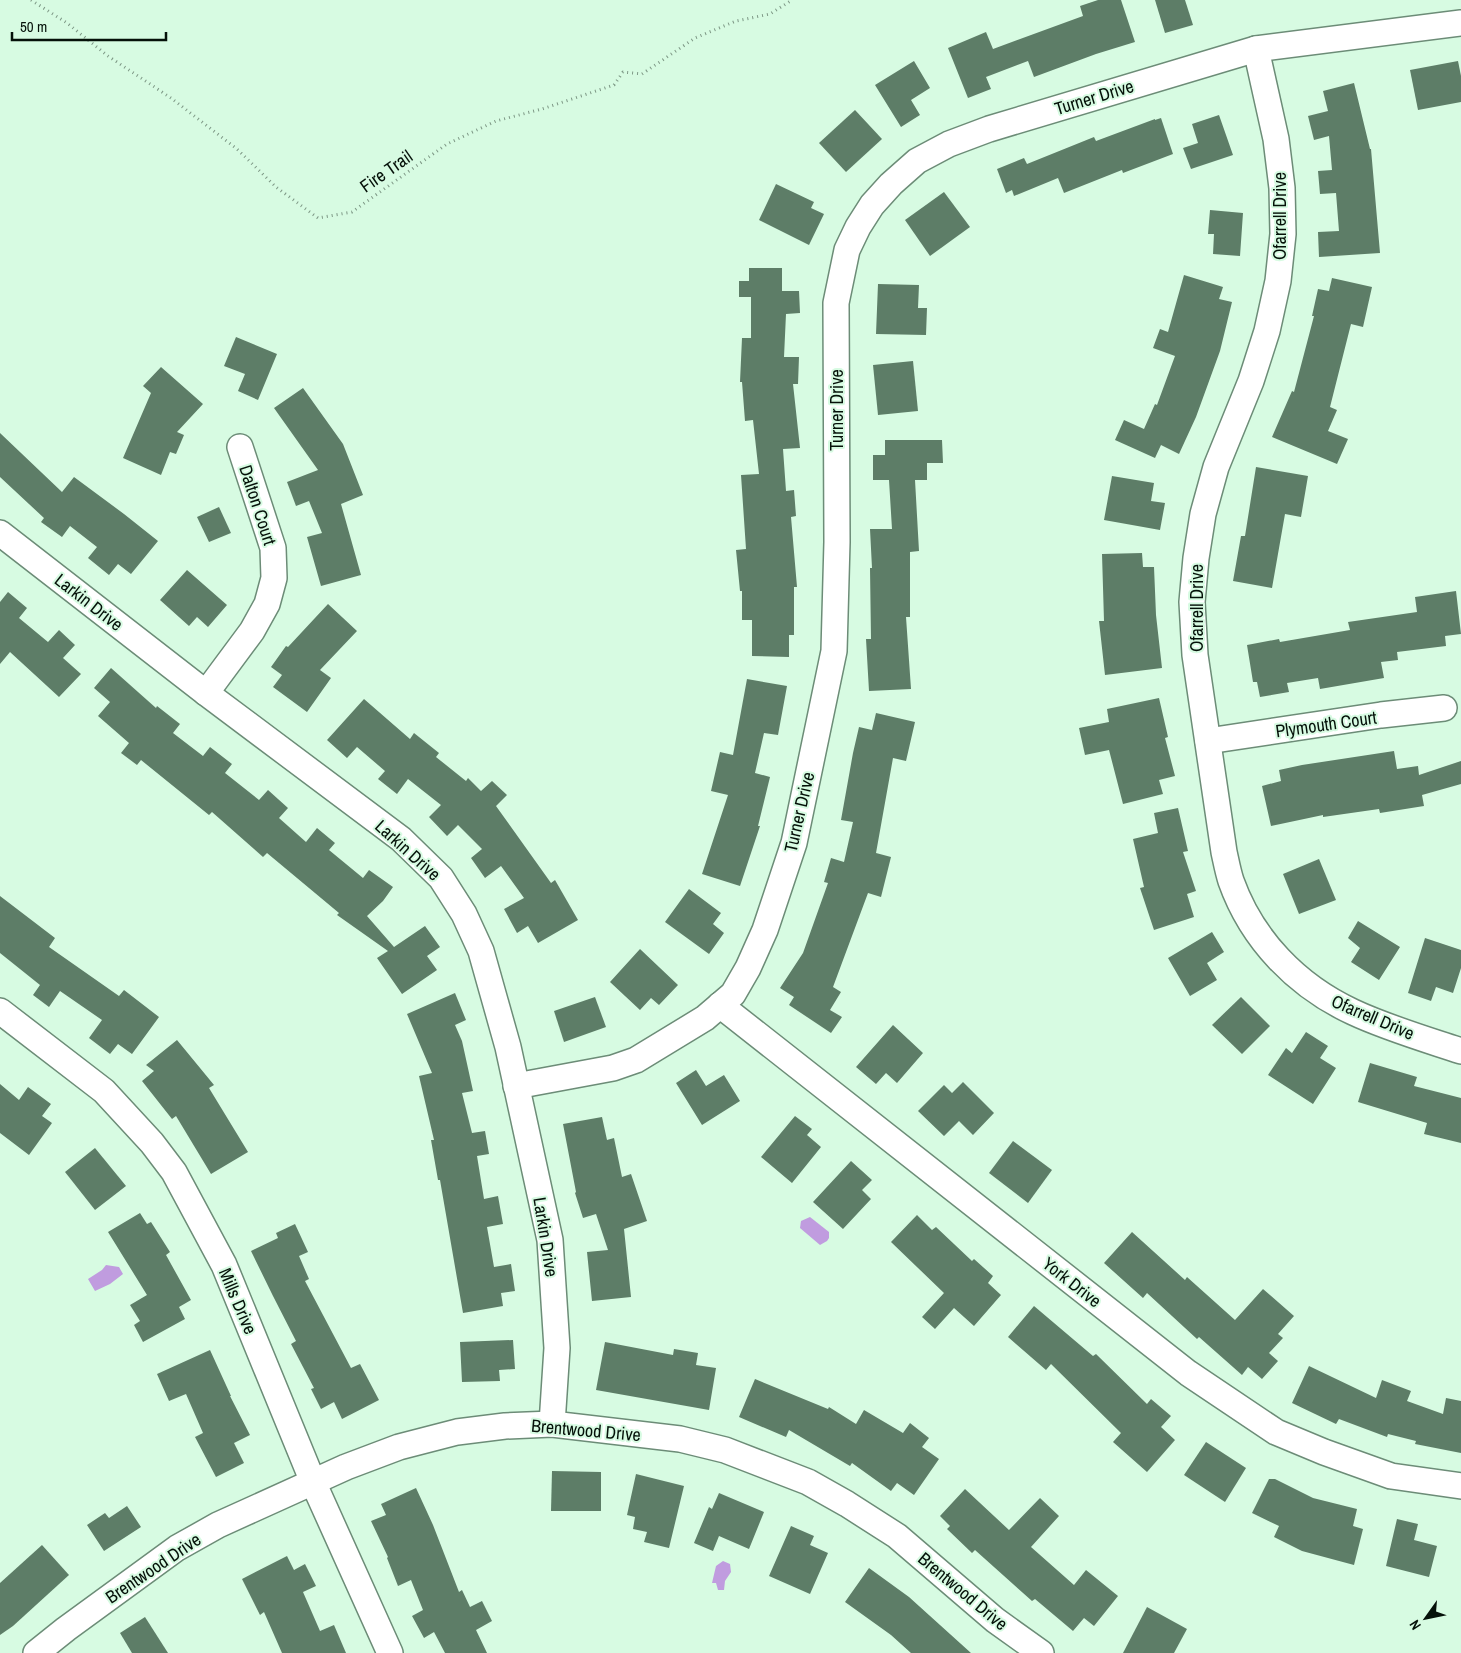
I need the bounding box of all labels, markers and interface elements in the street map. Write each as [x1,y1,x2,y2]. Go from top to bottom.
scale bar [12,10,166,42]
text: 50 m [20,16,47,37]
street label: Turner Drive [1051,73,1137,121]
street label: Fire Trail [355,144,417,198]
street label: Ofarrell Drive [1267,172,1292,260]
street label: Turner Drive [824,369,849,451]
street label: Dalton Court [233,462,283,548]
street label: Ofarrell Drive [1184,564,1209,652]
street label: Larkin Drive [50,567,128,637]
street label: Plymouth Court [1274,705,1378,743]
street label: Turner Drive [778,769,820,855]
street label: Larkin Drive [370,814,446,886]
street label: Ofarrell Drive [1328,988,1418,1046]
street label: Larkin Drive [527,1195,565,1279]
street label: York Drive [1037,1251,1107,1313]
street label: Mills Drive [213,1264,263,1338]
street label: Brentwood Drive [530,1413,642,1447]
street label: Brentwood Drive [100,1527,206,1609]
street label: Brentwood Drive [913,1546,1013,1636]
north arrow [1401,1593,1451,1643]
text: N [1405,1617,1425,1633]

